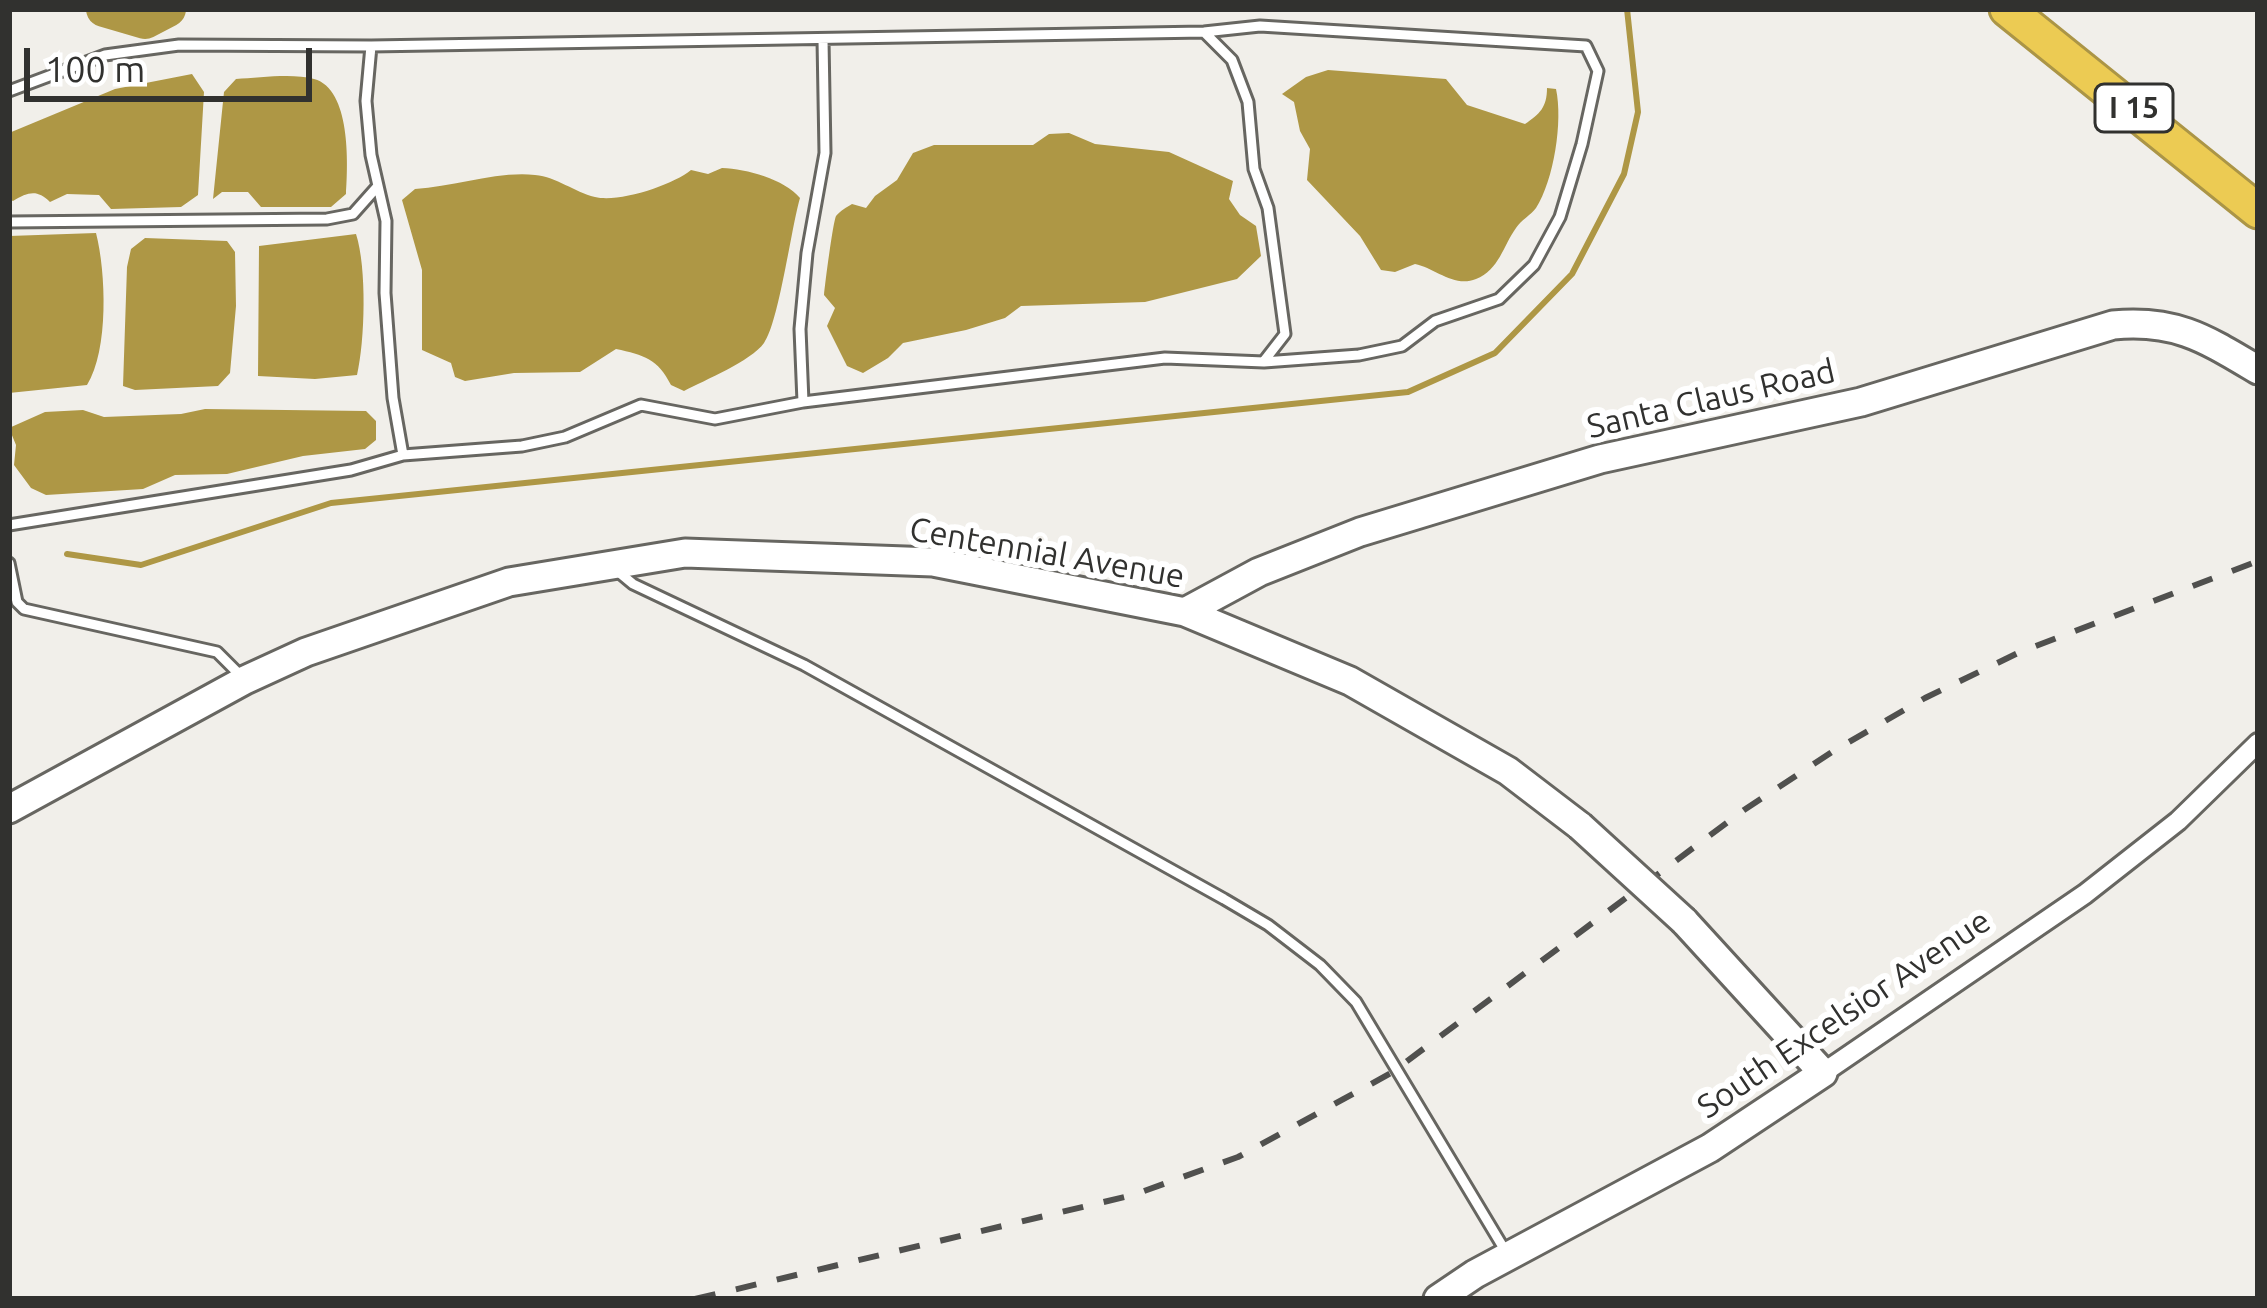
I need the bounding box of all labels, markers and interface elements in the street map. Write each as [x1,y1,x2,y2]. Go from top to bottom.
scale bar [30,24,318,98]
text: 100 m [45,48,145,89]
road number: I 15 [2095,84,2173,132]
street label: Santa Claus Road [1583,351,1839,447]
street label: Centennial Avenue [906,509,1188,597]
street label: South Excelsior Avenue [1690,901,1998,1127]

